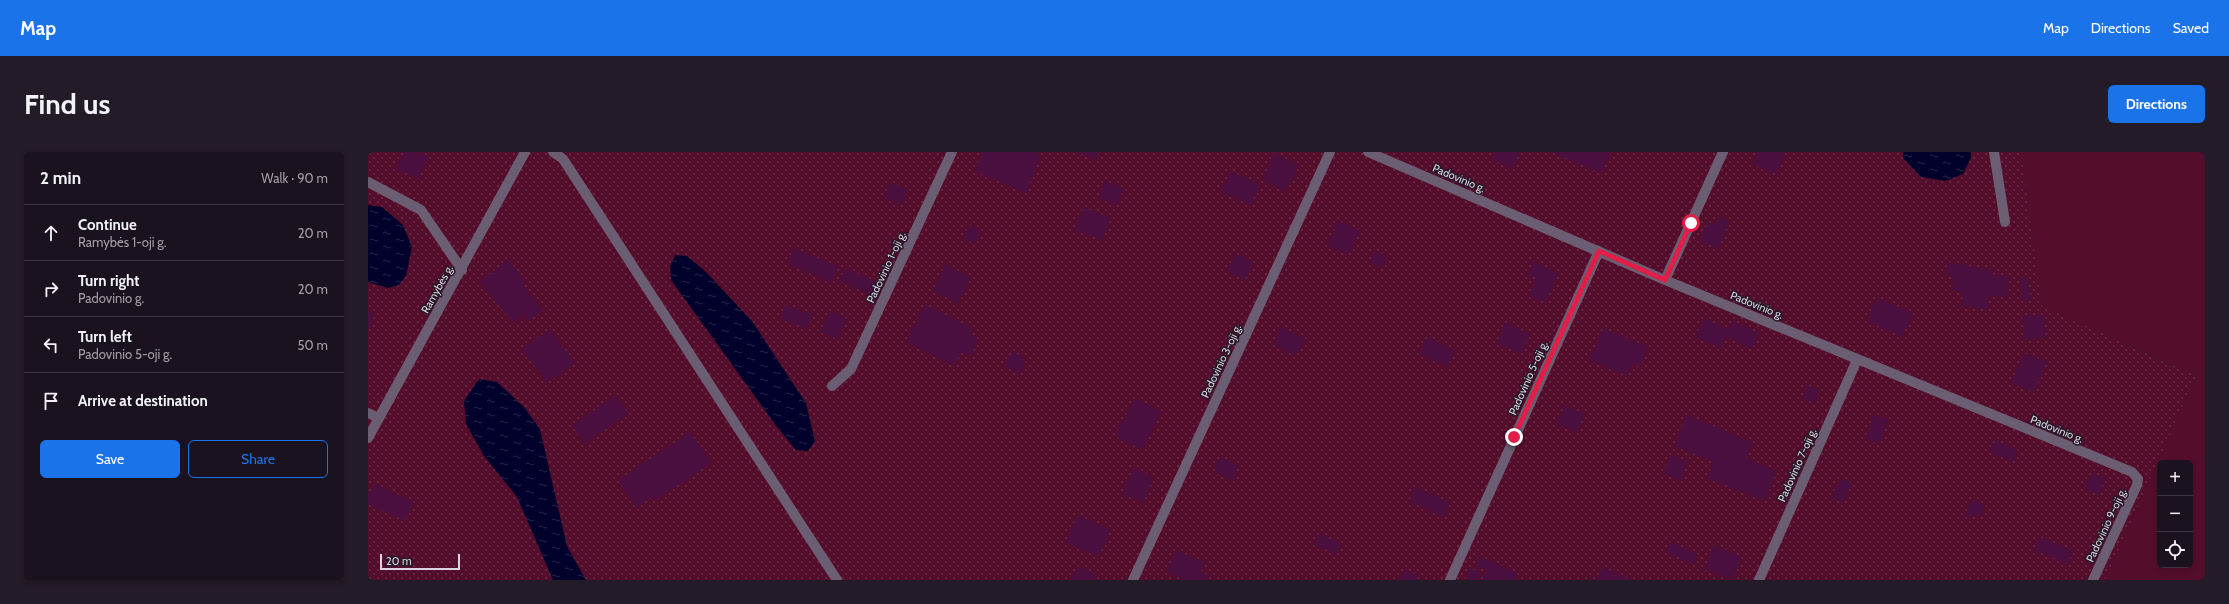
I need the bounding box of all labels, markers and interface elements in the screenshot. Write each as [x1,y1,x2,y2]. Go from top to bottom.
text: Map [20,17,56,40]
text: Map [2043,19,2069,37]
text: Directions [2091,19,2151,37]
text: Saved [2173,19,2209,37]
button: Directions [2108,85,2205,123]
text: Find us [24,87,110,121]
street label: Padovinio g. [1430,161,1488,195]
text: 2 min [40,168,81,188]
text: Walk · 90 m [261,170,328,186]
route start [1682,214,1700,232]
text: Continue [78,216,137,234]
icon: ahead [40,222,62,244]
text: 20 m [298,225,328,241]
street label: Padovinio 1-oji g. [863,229,909,305]
text: Ramybės 1-oji g. [78,234,167,250]
street label: Ramybės g. [418,262,456,316]
text: Turn right [78,272,139,290]
icon: right [40,278,62,300]
text: 20 m [298,281,328,297]
street label: Padovinio g. [1728,288,1786,322]
text: Padovinio g. [78,290,144,306]
street label: Padovinio 3-oji g. [1198,322,1244,400]
text: Turn left [78,328,132,346]
icon: left [40,334,62,356]
text: 50 m [298,337,328,353]
street label: Padovinio 5-oji g. [1505,339,1551,417]
text: Padovinio 5-oji g. [78,346,172,362]
icon: arrive [40,390,62,412]
text: Arrive at destination [78,392,208,410]
street label: Padovinio g. [2028,412,2086,446]
street label: Padovinio 7-oji g. [1774,426,1820,504]
route end [1505,428,1523,446]
button: Save [40,440,180,478]
button: Share [188,440,328,478]
map controls [2157,460,2193,568]
button: + [2157,460,2193,496]
street label: Padovinio 9-oji g. [2083,486,2129,564]
button: − [2157,496,2193,532]
button: locate [2157,532,2193,568]
scale bar [380,552,460,571]
text: 20 m [386,554,412,568]

